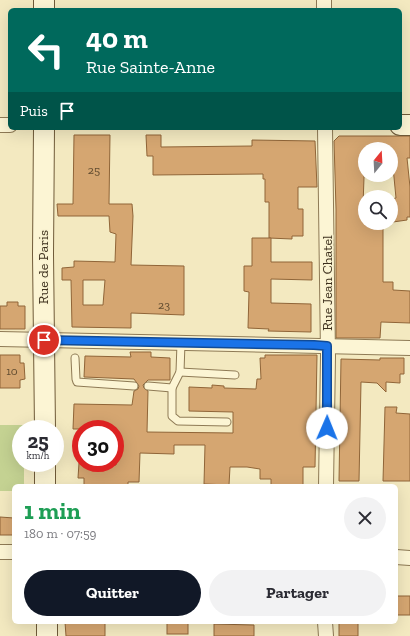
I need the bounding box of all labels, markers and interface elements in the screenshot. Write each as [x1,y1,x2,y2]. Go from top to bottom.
text: 40 m [86,22,148,55]
icon: left [20,24,72,76]
text: Rue Sainte-Anne [86,56,215,78]
icon: arrive [56,100,78,122]
text: Puis [20,102,48,120]
north arrow [358,142,398,182]
map controls [358,142,398,230]
house number: 25 [88,163,100,177]
button: search [358,190,398,230]
street label: Rue de Paris [35,230,52,304]
street label: Rue Jean Chatel [319,235,336,331]
house number: 23 [158,298,170,312]
pin [27,323,61,357]
icon: arrive [33,329,55,351]
house number: 10 [6,364,18,378]
position arrow [306,407,348,449]
speed limit sign: 30 [72,420,124,472]
text: 25 [27,429,49,453]
text: km/h [27,450,49,462]
text: 1 min [24,496,81,525]
button: close [344,497,386,539]
text: 180 m · 07:59 [24,526,97,541]
button: Quitter [24,570,201,616]
button: Partager [209,570,386,616]

